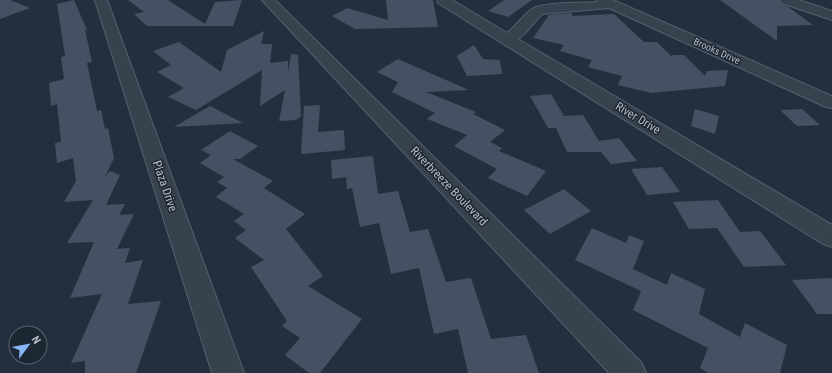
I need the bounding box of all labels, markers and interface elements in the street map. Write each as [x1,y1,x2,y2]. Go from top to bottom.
street label: Brooks Drive [692,36,742,66]
street label: River Drive [613,99,663,137]
street label: Riverbreeze Boulevard [408,143,490,229]
street label: Plaza Drive [150,159,180,214]
north arrow [8,325,48,365]
text: N [29,334,43,346]

